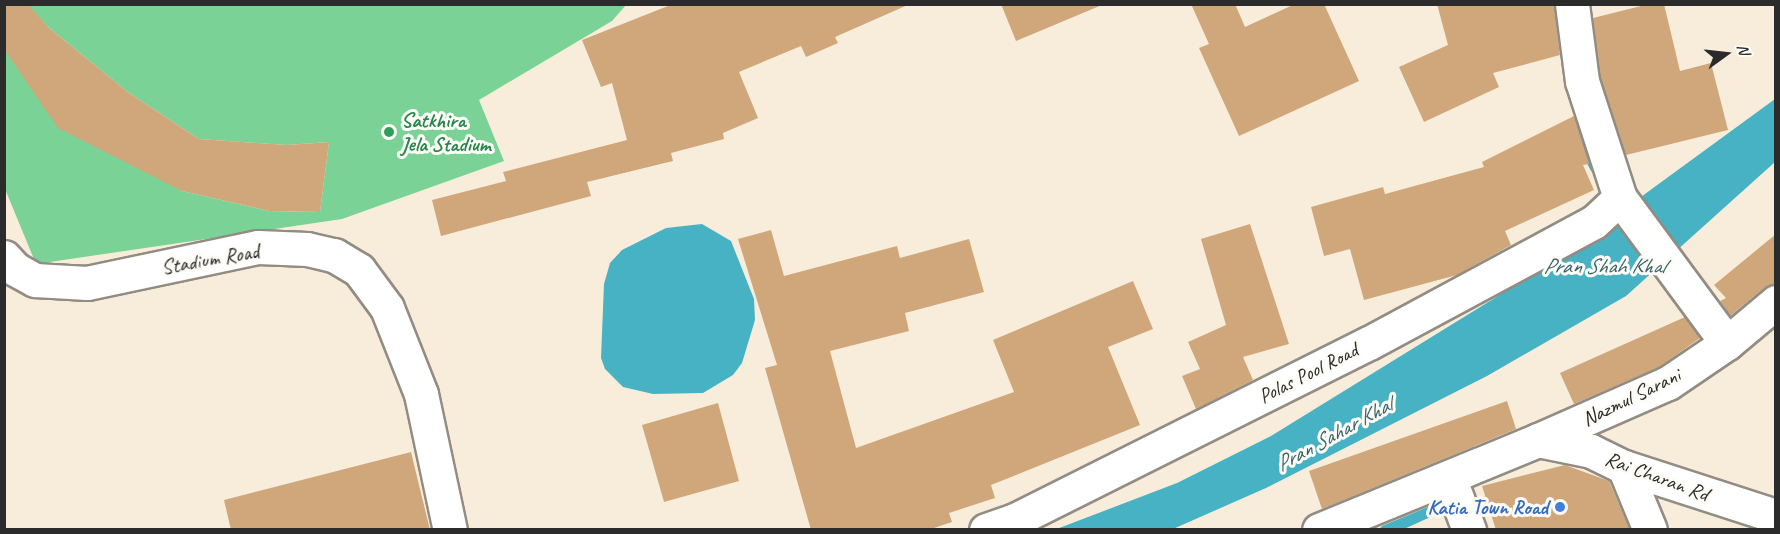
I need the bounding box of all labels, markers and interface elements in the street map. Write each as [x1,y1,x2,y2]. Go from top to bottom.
north arrow [1696,24,1756,84]
text: N [1732,42,1754,57]
place label: Satkhira Jela Stadium [401,107,491,157]
marker: Satkhira Jela Stadium [382,125,396,139]
street label: Stadium Road [159,238,261,280]
water label: Pran Shah Khal [1542,254,1666,280]
street label: Polas Pool Road [1254,337,1362,409]
street label: Nazmul Sarani [1578,362,1684,432]
water label: Pran Sahar Khal [1271,392,1397,478]
street label: Rai Charan Rd [1602,446,1712,506]
place label: Katia Town Road [1427,494,1548,520]
marker: Katia Town Road [1553,500,1567,514]

